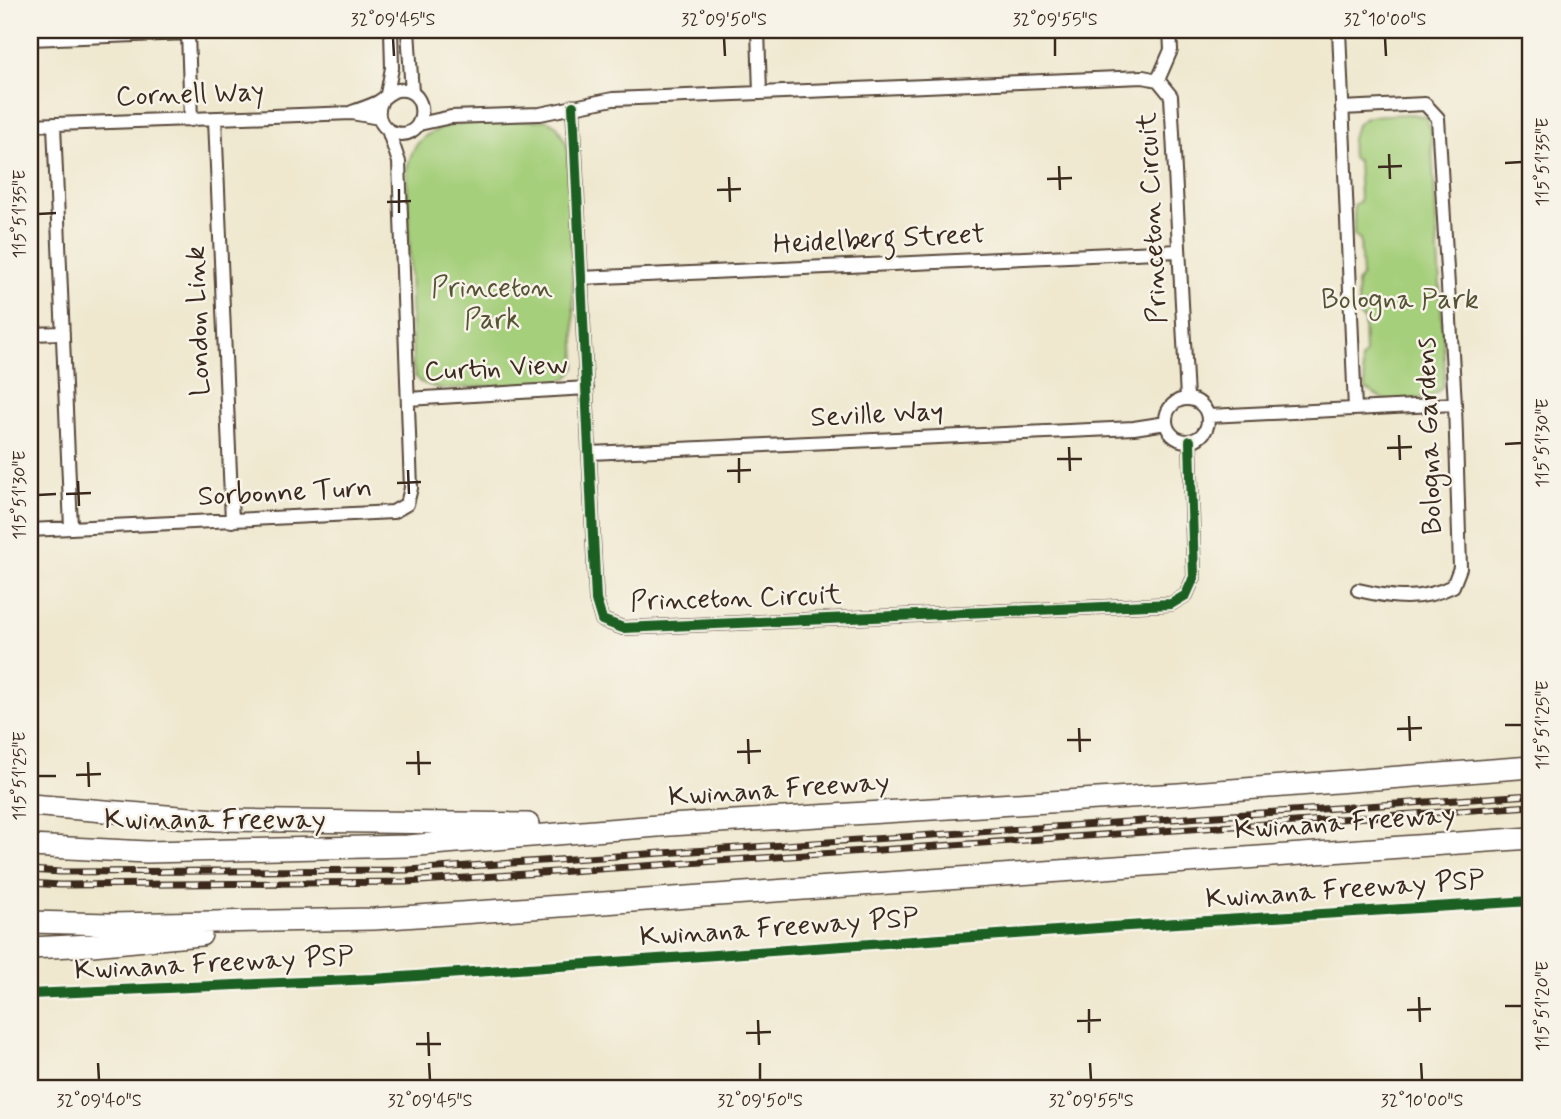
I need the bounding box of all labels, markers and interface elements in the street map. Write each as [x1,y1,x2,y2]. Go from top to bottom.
text: 32°09'45"S [351,8,435,32]
text: 32°09'50"S [681,8,767,32]
text: 32°09'55"S [1012,8,1098,32]
text: 32°10'00"S [1344,8,1426,32]
street label: Cornell Way [115,74,265,116]
street label: Princeton Circuit [1129,111,1177,325]
text: 115°51'35"E [1531,117,1555,207]
text: 115°51'35"E [8,169,32,259]
street label: Heidelberg Street [772,216,986,267]
street label: London Link [178,245,220,397]
park label: Princeton Park [431,270,553,339]
park label: Bologna Park [1321,282,1479,321]
street label: Bologna Gardens [1408,336,1454,536]
street label: Curtin View [423,347,569,391]
street label: Seville Way [809,393,945,437]
text: 115°51'30"E [1531,398,1555,488]
text: 115°51'30"E [8,450,32,540]
street label: Sorbonne Turn [197,470,373,516]
street label: Princeton Circuit [630,577,843,621]
text: 115°51'25"E [1531,680,1555,770]
text: 115°51'25"E [8,731,32,821]
street label: Kwinana Freeway [667,764,891,816]
street label: Kwinana Freeway [1233,797,1457,849]
street label: Kwinana Freeway [104,802,326,839]
street label: Kwinana Freeway PSP [1204,862,1486,918]
street label: Kwinana Freeway PSP [638,900,920,956]
street label: Kwinana Freeway PSP [73,938,355,990]
text: 115°51'20"E [1531,961,1555,1051]
text: 32°09'40"S [56,1089,142,1113]
text: 32°09'45"S [388,1089,472,1113]
text: 32°09'50"S [717,1089,803,1113]
text: 32°09'55"S [1048,1089,1134,1113]
text: 32°10'00"S [1381,1089,1463,1113]

